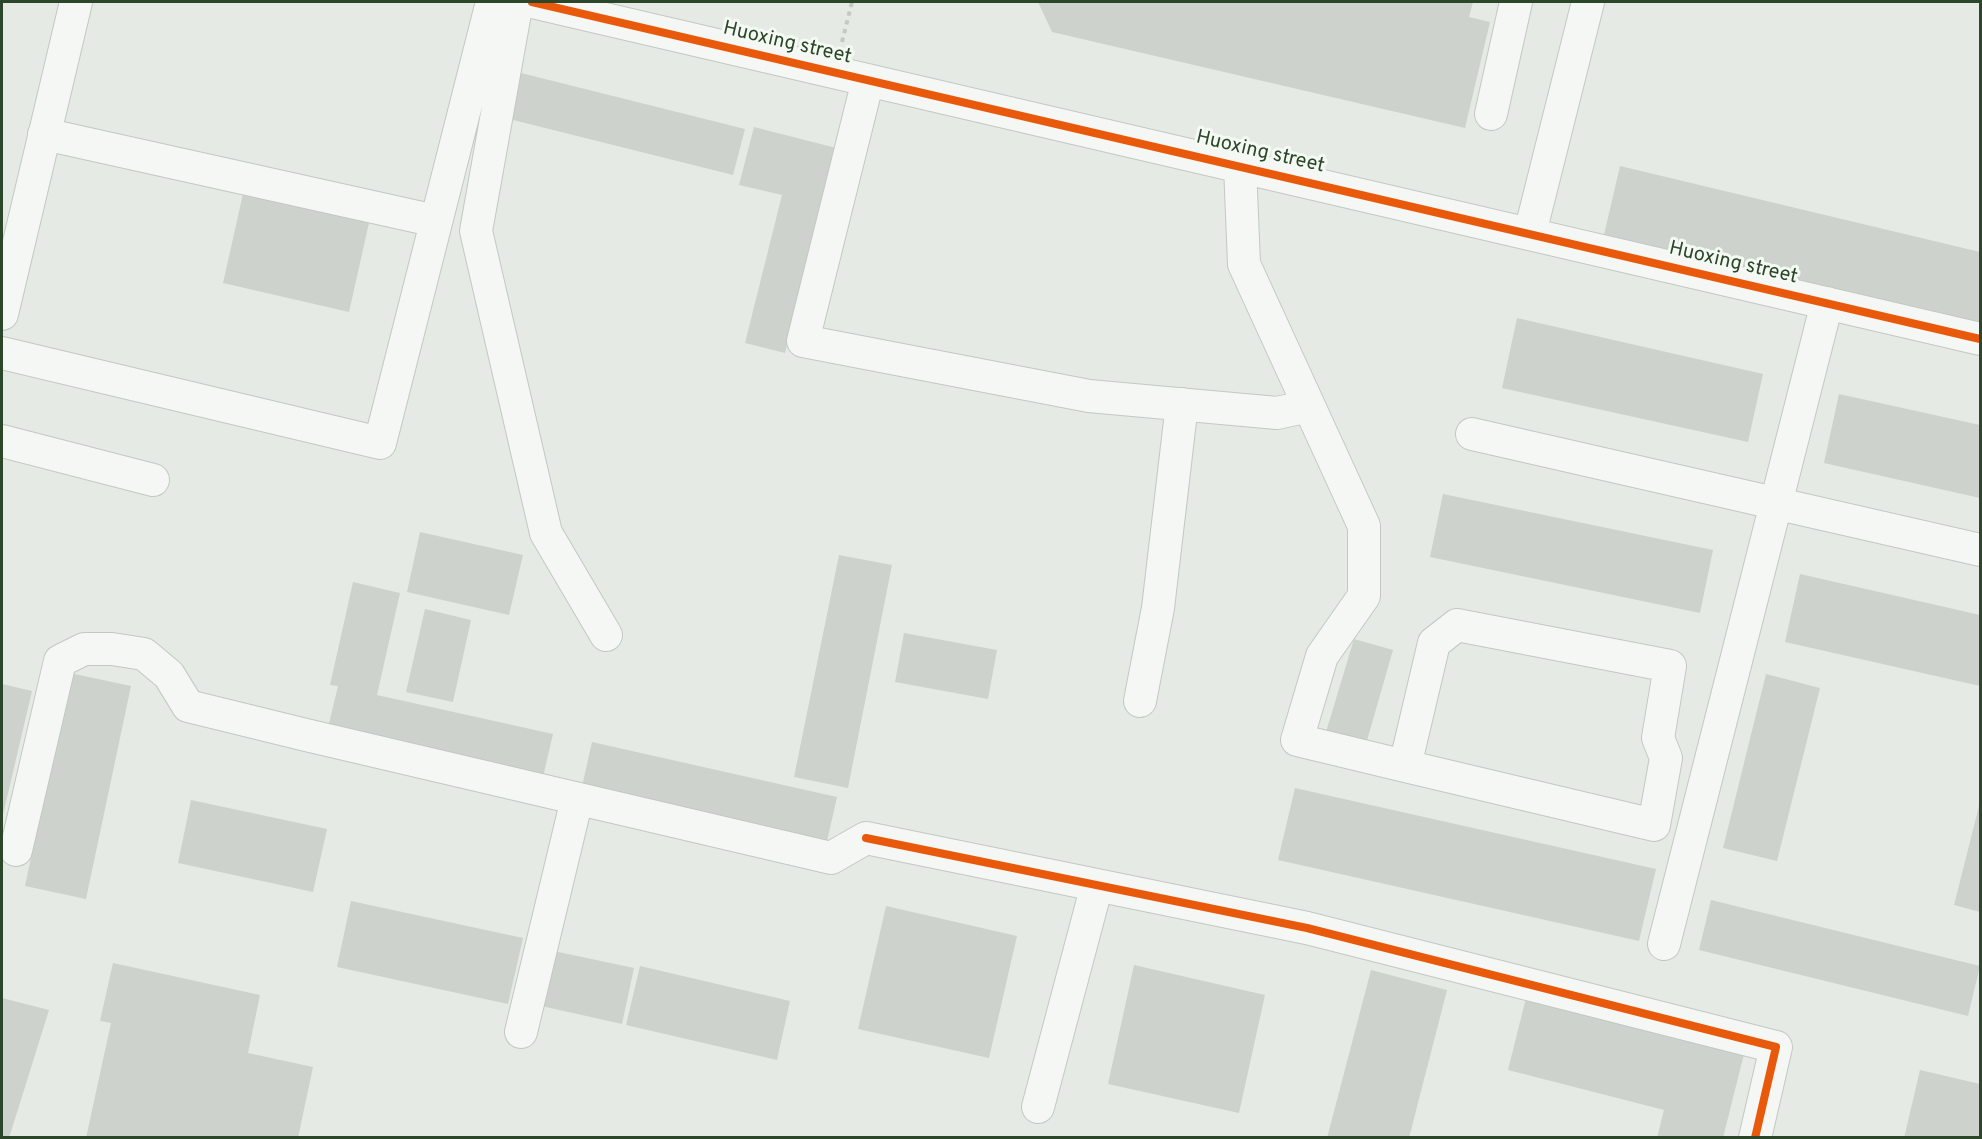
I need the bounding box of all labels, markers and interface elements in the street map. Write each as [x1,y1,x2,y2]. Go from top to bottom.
street label: Huoxing street [720,18,854,70]
street label: Huoxing street [1193,127,1327,179]
street label: Huoxing street [1666,238,1800,290]

